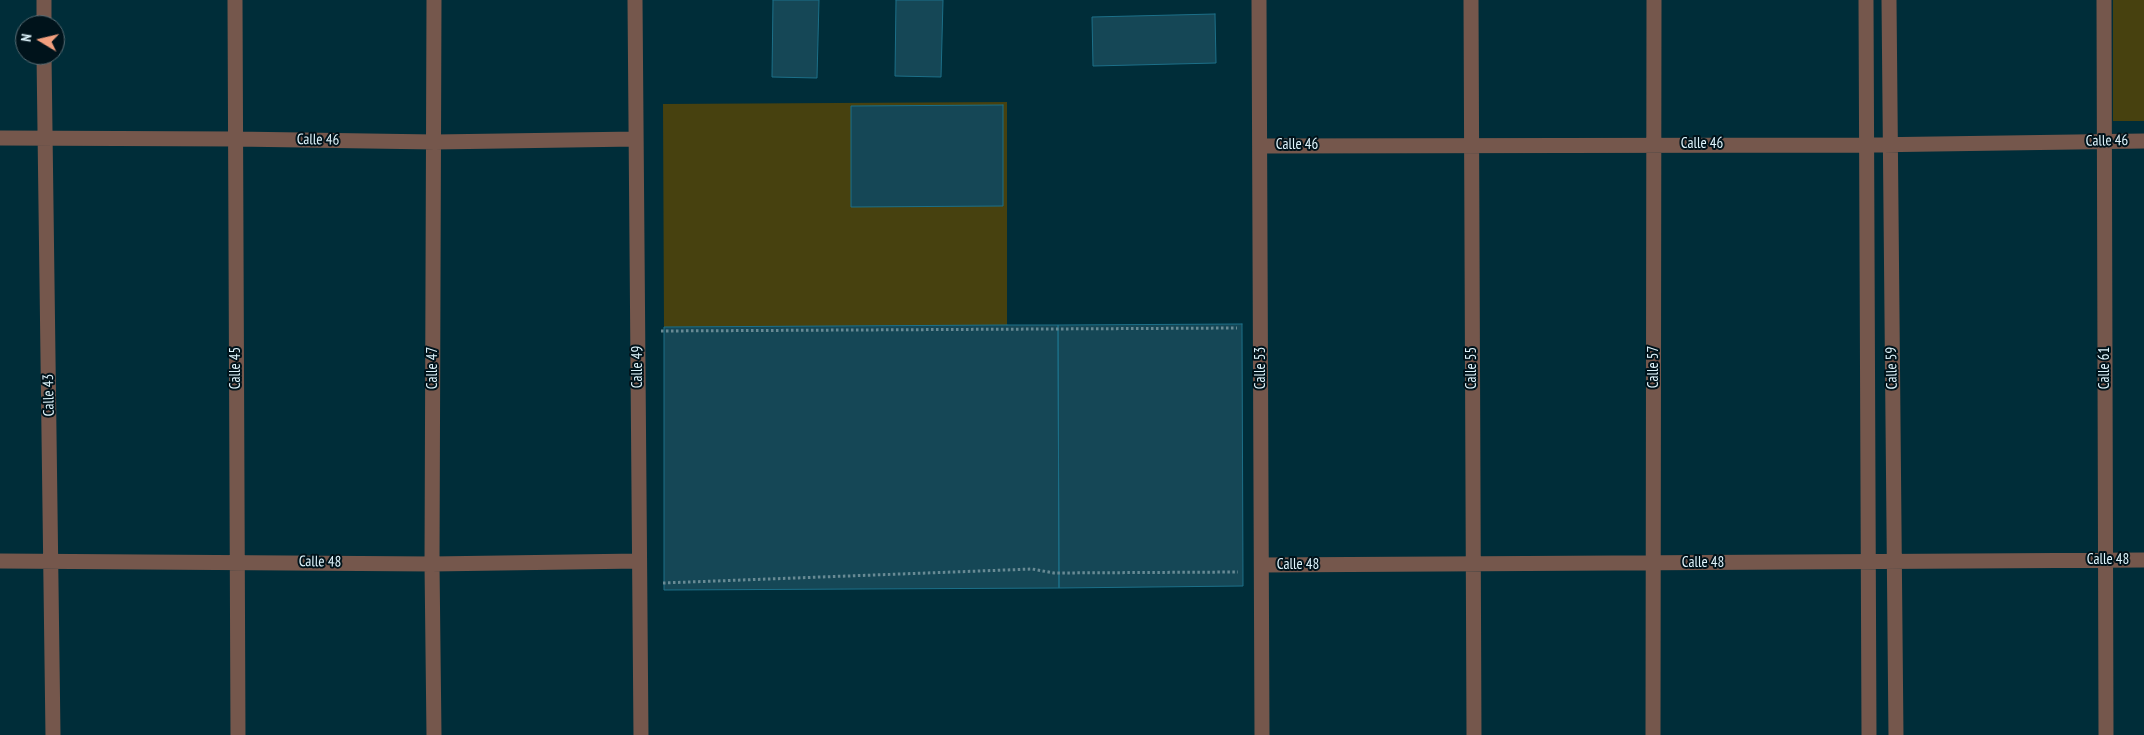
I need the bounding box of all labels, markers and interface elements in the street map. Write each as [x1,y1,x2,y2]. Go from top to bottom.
north arrow [15,15,65,65]
text: N [17,33,36,43]
street label: Calle 46 [297,131,339,149]
street label: Calle 46 [2086,132,2128,150]
street label: Calle 46 [1681,135,1723,153]
street label: Calle 46 [1276,136,1318,154]
street label: Calle 49 [629,346,647,388]
street label: Calle 57 [1645,346,1663,388]
street label: Calle 45 [227,347,245,389]
street label: Calle 47 [424,347,442,389]
street label: Calle 53 [1252,347,1270,389]
street label: Calle 55 [1463,347,1481,389]
street label: Calle 59 [1883,347,1901,389]
street label: Calle 61 [2096,347,2114,389]
street label: Calle 43 [40,374,58,416]
street label: Calle 48 [2087,551,2129,569]
street label: Calle 48 [299,553,341,571]
street label: Calle 48 [1682,554,1724,572]
street label: Calle 48 [1277,556,1319,574]

